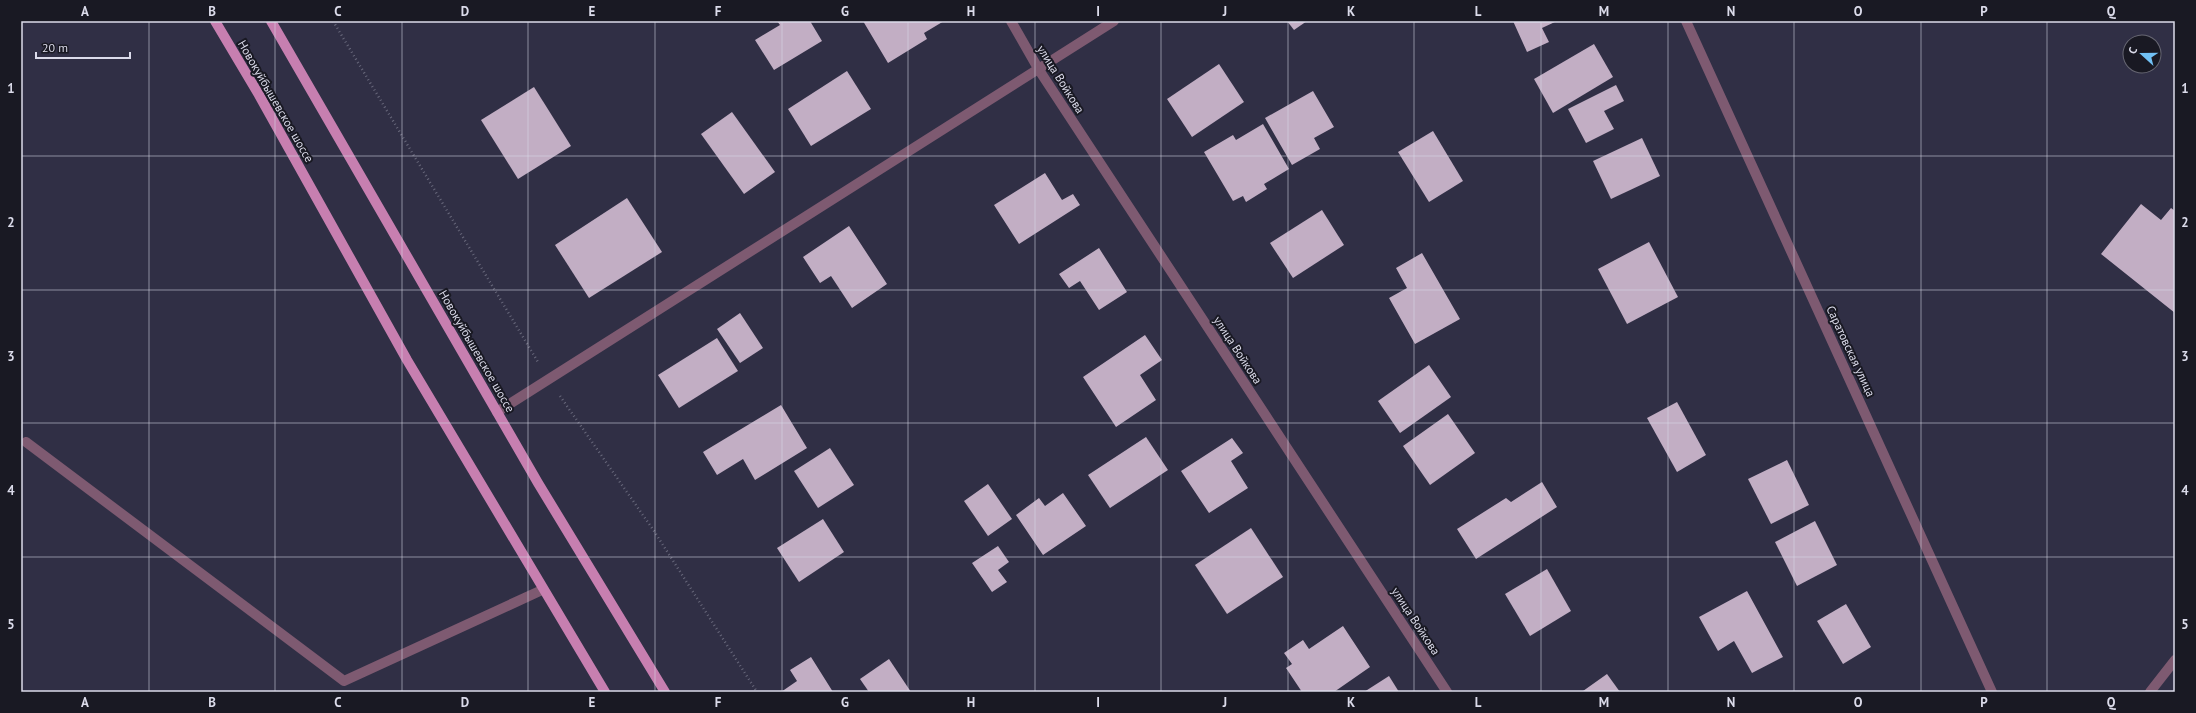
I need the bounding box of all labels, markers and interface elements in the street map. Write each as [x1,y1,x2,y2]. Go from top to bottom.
text: A [81,3,89,20]
text: B [208,3,216,20]
text: C [334,3,342,20]
text: D [461,3,469,20]
text: E [589,3,596,20]
text: F [715,3,722,20]
text: G [841,3,849,20]
text: H [967,3,975,20]
text: I [1096,3,1100,20]
text: J [1222,3,1227,20]
text: K [1347,3,1355,20]
text: L [1475,3,1482,20]
text: M [1599,3,1609,20]
text: N [1727,3,1735,20]
text: O [1854,3,1863,20]
text: P [1980,3,1988,20]
text: Q [2107,3,2117,20]
scale bar [36,34,130,60]
north arrow [2122,34,2162,74]
street label: Новокуйбышевское шоссе [235,37,317,165]
text: 20 m [42,40,68,55]
street label: улица Войкова [1034,42,1088,116]
text: С [2125,45,2140,56]
text: 1 [7,80,15,97]
text: 1 [2181,80,2189,97]
text: 2 [7,214,15,231]
text: 2 [2181,214,2189,231]
street label: Новокуйбышевское шоссе [436,287,518,415]
street label: Саратовская улица [1823,303,1879,399]
street label: улица Войкова [1211,313,1265,387]
text: 3 [7,348,15,365]
text: 3 [2181,348,2189,365]
text: 4 [7,482,15,499]
text: 4 [2181,482,2189,499]
street label: улица Войкова [1389,584,1443,658]
text: 5 [7,616,15,633]
text: 5 [2181,616,2189,633]
text: A [81,694,89,711]
text: B [208,694,216,711]
text: C [334,694,342,711]
text: D [461,694,469,711]
text: E [589,694,596,711]
text: F [715,694,722,711]
text: G [841,694,849,711]
text: H [967,694,975,711]
text: I [1096,694,1100,711]
text: J [1222,694,1227,711]
text: K [1347,694,1355,711]
text: L [1475,694,1482,711]
text: M [1599,694,1609,711]
text: N [1727,694,1735,711]
text: O [1854,694,1863,711]
text: P [1980,694,1988,711]
text: Q [2107,694,2117,711]

